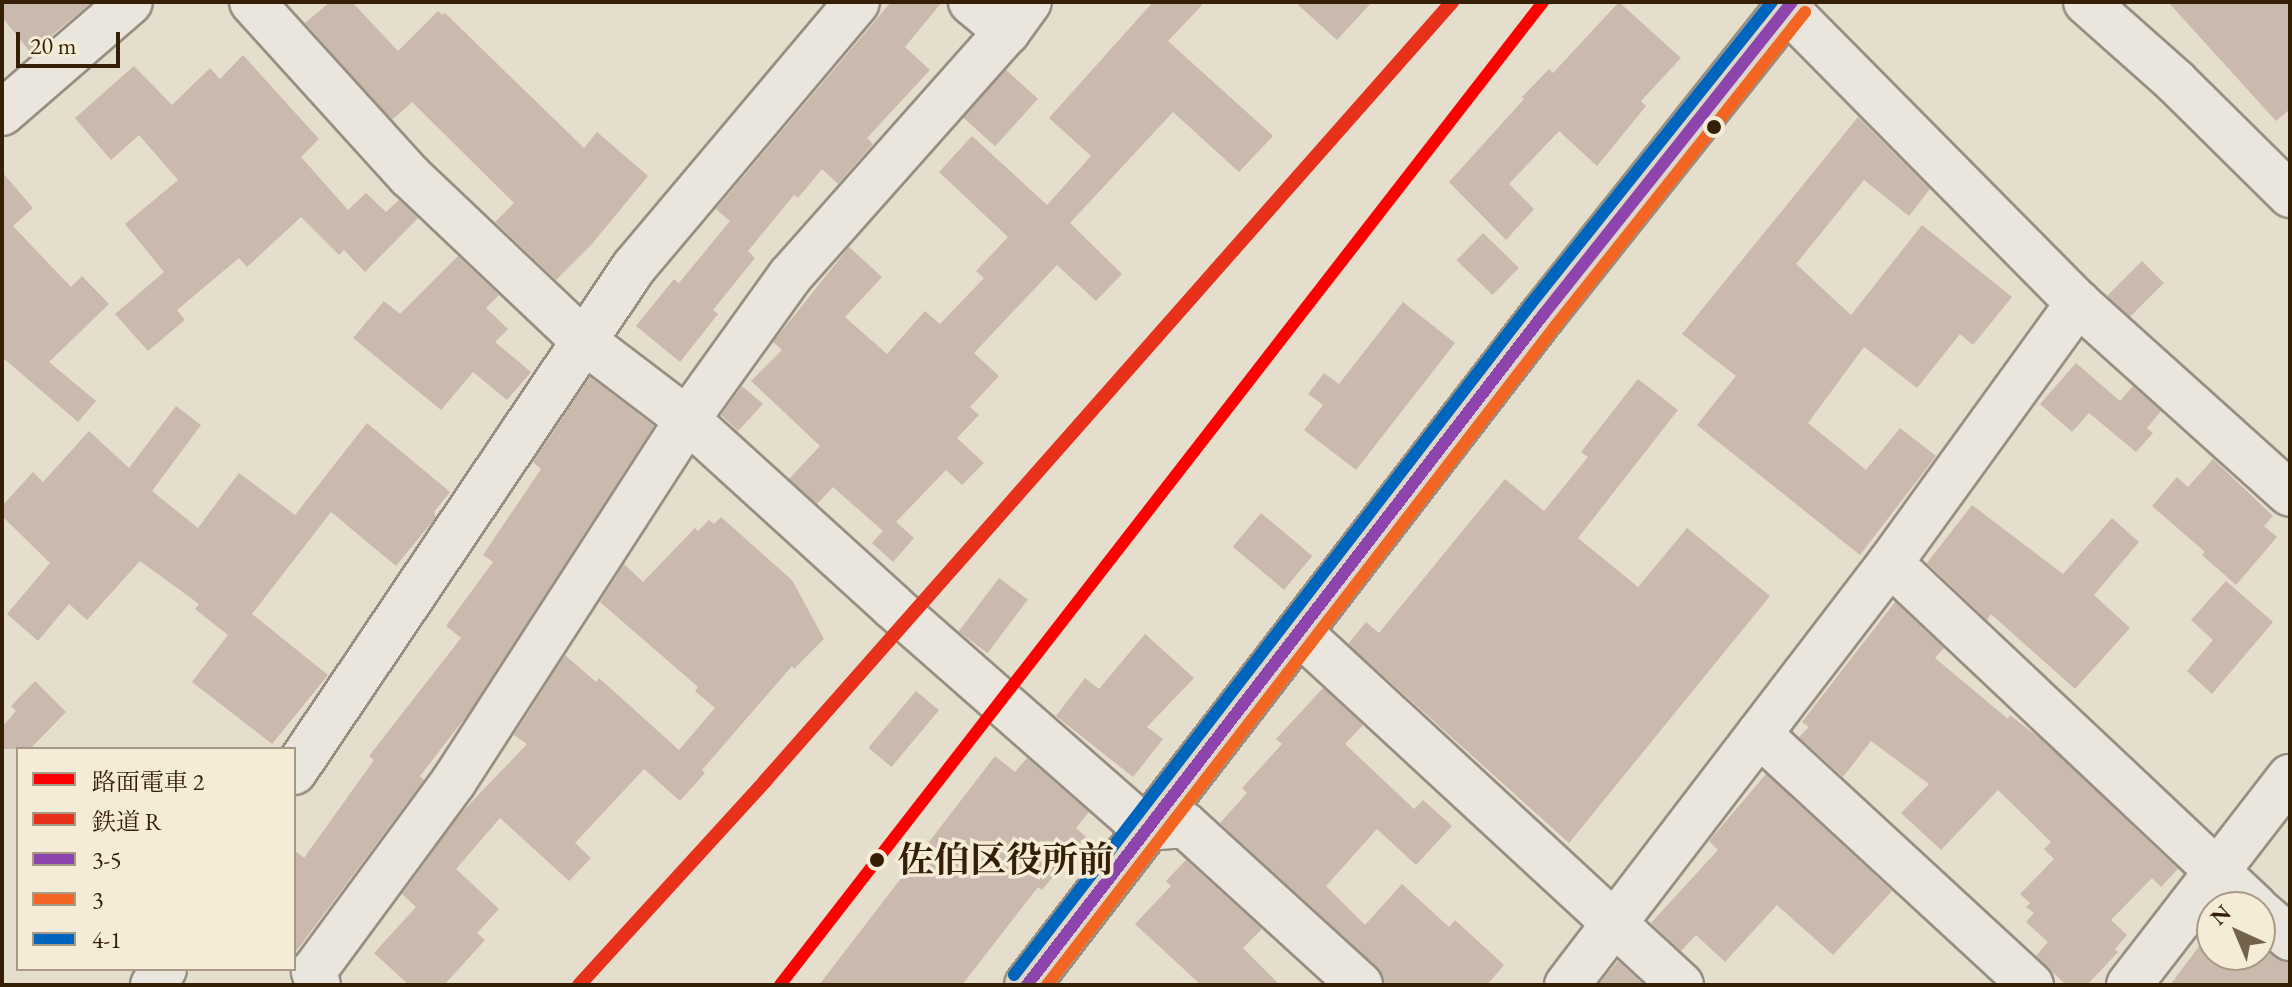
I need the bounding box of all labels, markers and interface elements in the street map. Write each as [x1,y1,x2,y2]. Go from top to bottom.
scale bar [20,16,124,66]
text: 20 m [30,30,77,61]
unlabelled marker [1706,119,1722,135]
legend [16,747,296,971]
text: 路面電車 2 [92,766,204,797]
text: 鉄道 R [92,806,162,837]
place label: 佐伯区役所前 [898,838,1114,882]
text: 3-5 [92,844,122,875]
marker: 佐伯区役所前 [863,846,891,874]
text: 3 [92,884,104,915]
north arrow [2196,891,2276,971]
text: N [2204,898,2237,931]
text: 4-1 [92,924,122,955]

